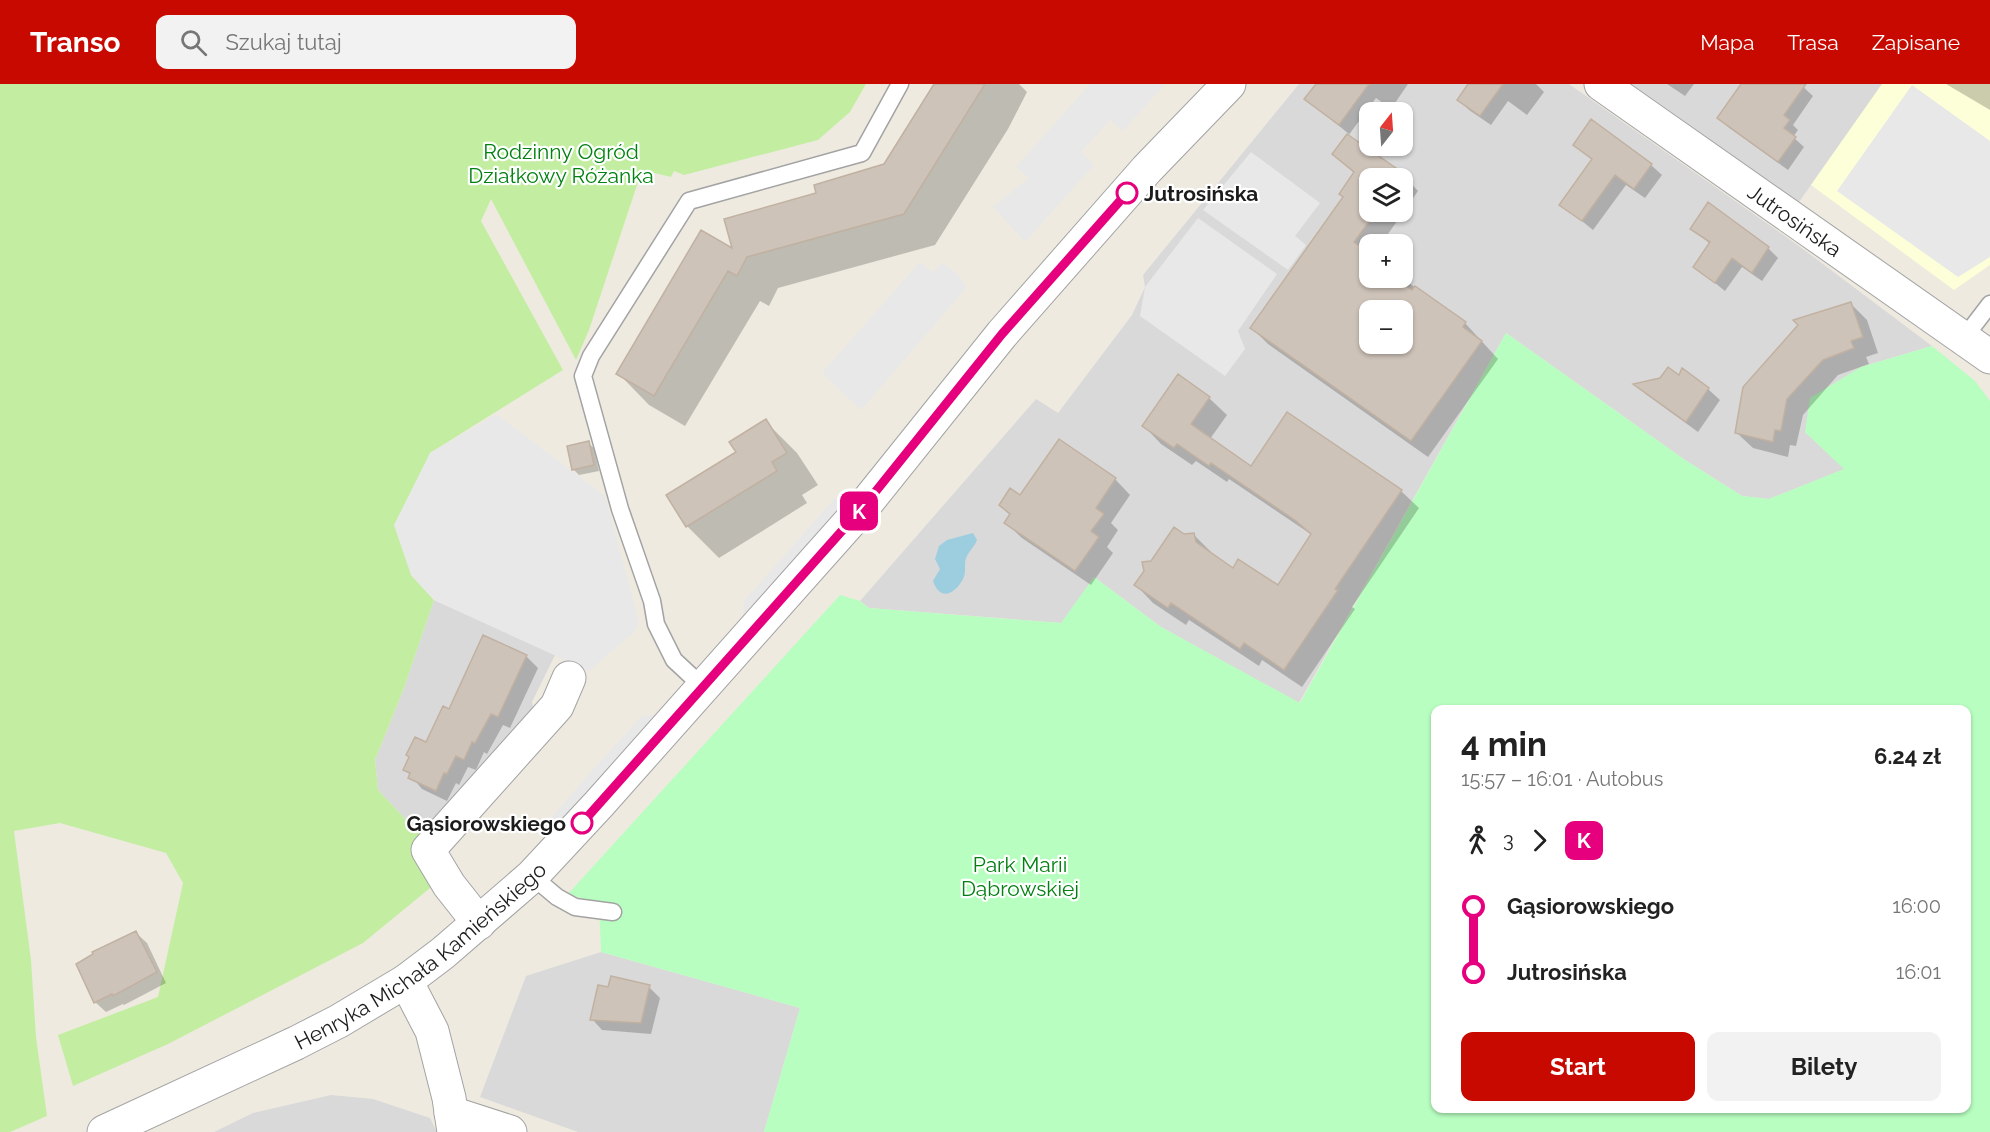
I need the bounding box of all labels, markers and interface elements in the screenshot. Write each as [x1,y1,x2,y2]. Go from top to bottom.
search box [156,15,576,69]
text: Transo [30,26,120,59]
icon: search [177,26,210,59]
text: Szukaj tutaj [225,29,342,55]
text: Mapa [1700,30,1754,55]
text: Trasa [1787,30,1839,55]
text: Zapisane [1872,30,1960,55]
north arrow [1359,102,1413,156]
map controls [1359,102,1413,354]
park label: Rodzinny Ogród Działkowy Różanka [468,139,654,188]
button: layers [1359,168,1413,222]
street label: Jutrosińska [1743,179,1847,262]
place label: Jutrosińska [1144,181,1258,206]
marker: Jutrosińska [1116,182,1138,204]
button: + [1359,234,1413,288]
button: − [1359,300,1413,354]
line badge: K [840,492,878,530]
text: K [852,499,866,524]
text: 4 min [1461,725,1547,764]
text: 6.24 zł [1874,743,1941,769]
text: 15:57 – 16:01 · Autobus [1461,767,1663,791]
place label: Gąsiorowskiego [407,811,566,836]
marker: Gąsiorowskiego [571,812,593,834]
icon: walk [1461,824,1494,857]
icon: forward [1523,824,1556,857]
text: 3 [1503,828,1514,852]
text: K [1577,828,1591,853]
park label: Park Marii Dąbrowskiej [961,852,1079,901]
street label: Henryka Michała Kamieńskiego [290,857,551,1054]
text: Gąsiorowskiego [1507,893,1674,919]
text: 16:00 [1892,894,1941,918]
text: Jutrosińska [1507,959,1627,985]
text: 16:01 [1896,960,1941,984]
button: Start [1461,1032,1695,1101]
button: Bilety [1707,1032,1941,1101]

